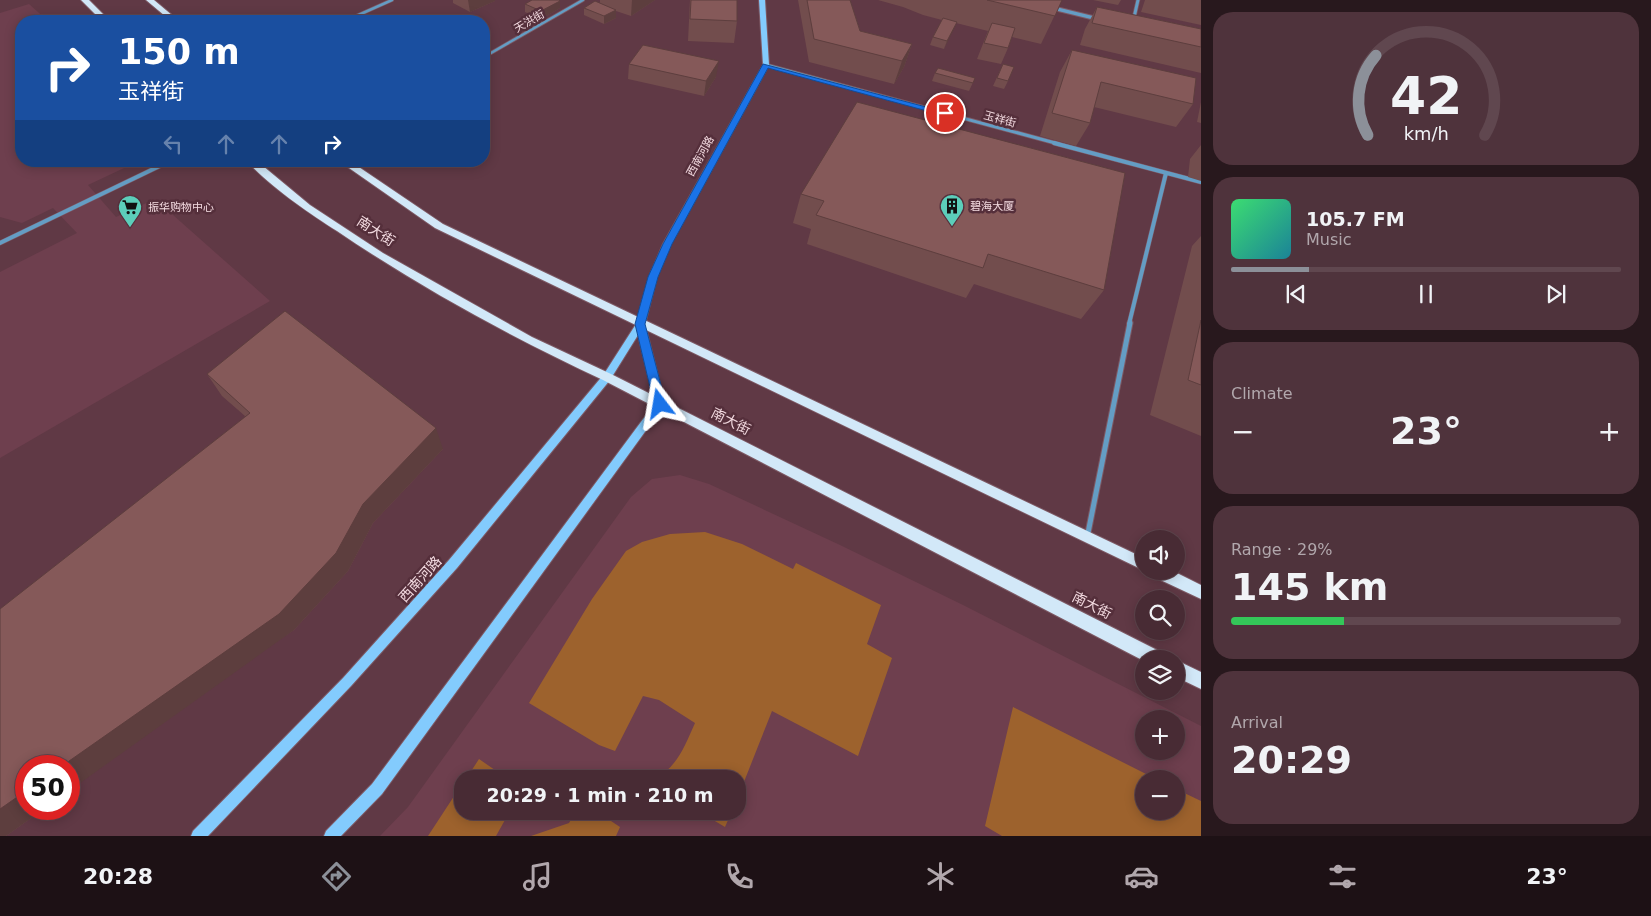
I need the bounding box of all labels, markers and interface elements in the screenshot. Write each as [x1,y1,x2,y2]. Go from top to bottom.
street label: 天洪街 [512,8,547,35]
text: 150 m [118,32,240,72]
icon: right [35,35,100,100]
text: 42 [1390,66,1462,126]
text: 玉祥街 [118,79,184,104]
pin [924,92,966,134]
icon: arrive [931,99,959,127]
street label: 玉祥街 [982,109,1017,130]
text: km/h [1403,123,1449,144]
icon: left [159,130,187,158]
icon: ahead [212,130,240,158]
icon: ahead [265,130,293,158]
icon: right [318,130,346,158]
street label: 西南河路 [684,134,717,179]
building icon: 碧海大厦 [939,193,965,227]
supermarket icon: 振华购物中心 [117,194,143,228]
place label: 碧海大厦 [970,200,1014,213]
place label: 振华购物中心 [148,201,214,214]
text: 105.7 FM [1306,208,1405,230]
street label: 南大街 [354,213,398,249]
text: Music [1306,230,1352,249]
icon: previous [1282,280,1310,308]
icon: pause [1412,280,1440,308]
icon: next [1542,280,1570,308]
position arrow [633,377,685,429]
text: Climate [1231,384,1293,403]
street label: 南大街 [709,404,753,438]
text: 23° [1390,409,1462,453]
text: − [1231,415,1254,448]
text: + [1598,415,1621,448]
map controls [1135,530,1185,820]
button: sound [1135,530,1185,580]
text: Range · 29% [1231,540,1333,559]
street label: 西南河路 [395,553,445,605]
text: 145 km [1231,565,1388,609]
street label: 南大街 [1070,588,1114,622]
button: search [1135,590,1185,640]
button: layers [1135,650,1185,700]
button: + [1135,710,1185,760]
text: Arrival [1231,713,1283,732]
text: 20:29 [1231,738,1352,782]
speed limit sign: 50 [15,755,80,820]
button: − [1135,770,1185,820]
text: 20:29 · 1 min · 210 m [486,784,714,806]
icon: directions [319,859,354,894]
icon: music [520,859,555,894]
icon: phone [722,859,757,894]
icon: climate [923,859,958,894]
icon: car [1124,859,1159,894]
icon: filters [1325,859,1360,894]
text: 20:28 [83,864,153,889]
text: 23° [1526,864,1568,889]

